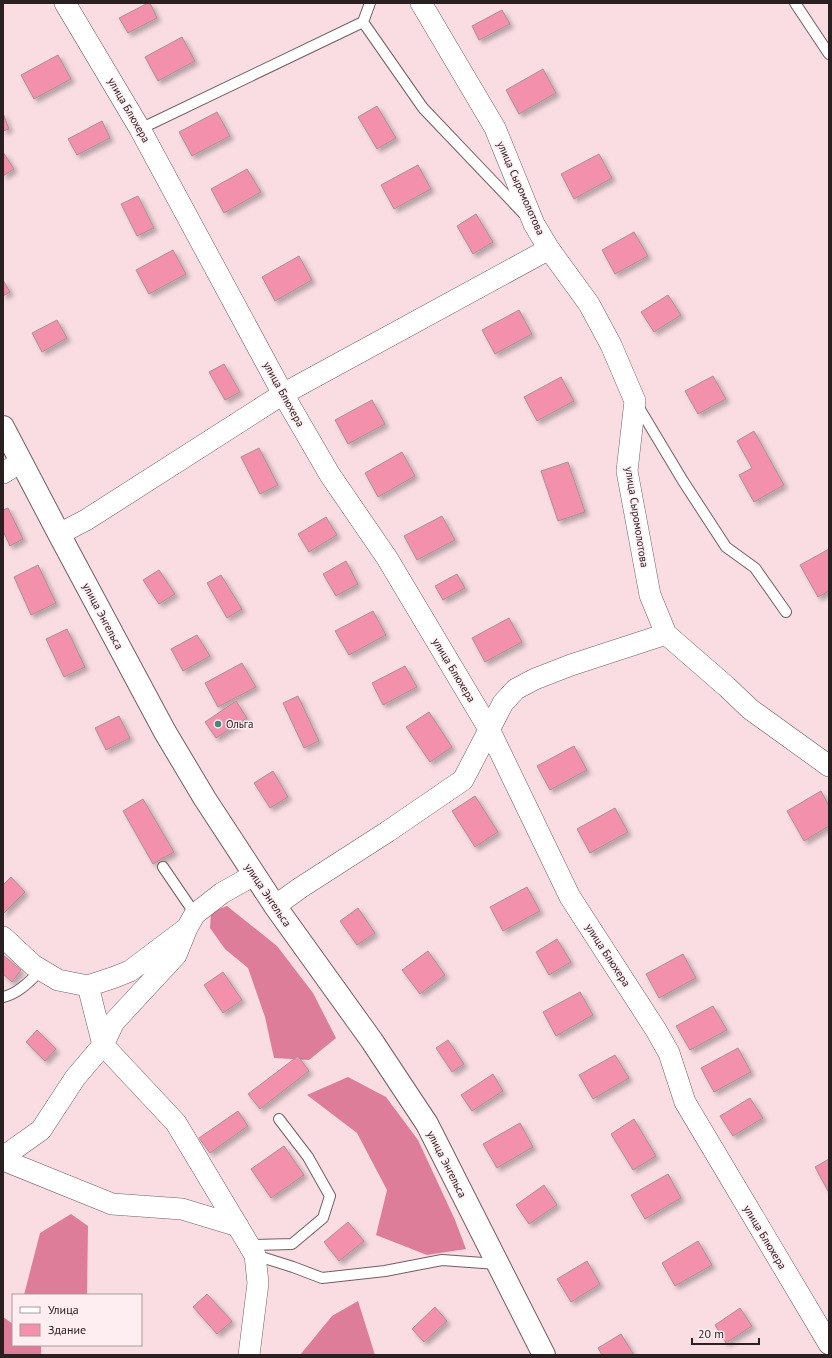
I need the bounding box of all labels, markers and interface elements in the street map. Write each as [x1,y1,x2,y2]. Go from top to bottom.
street label: улица Блюхера [105,75,153,145]
street label: улица Сыромолотова [494,139,548,237]
street label: улица Блюхера [260,359,308,429]
street label: улица Сыромолотова [622,466,652,568]
street label: улица Энгельса [80,580,126,652]
street label: улица Блюхера [429,635,479,705]
place label: Ольга [226,717,253,731]
marker: Ольга [213,719,223,729]
street label: улица Энгельса [242,861,294,929]
street label: улица Блюхера [582,921,634,989]
street label: улица Энгельса [424,1128,470,1200]
street label: улица Блюхера [740,1202,790,1272]
legend [12,1294,142,1346]
text: Улица [48,1302,79,1317]
scale bar [692,1320,759,1346]
text: Здание [48,1322,86,1337]
text: 20 m [698,1326,724,1341]

